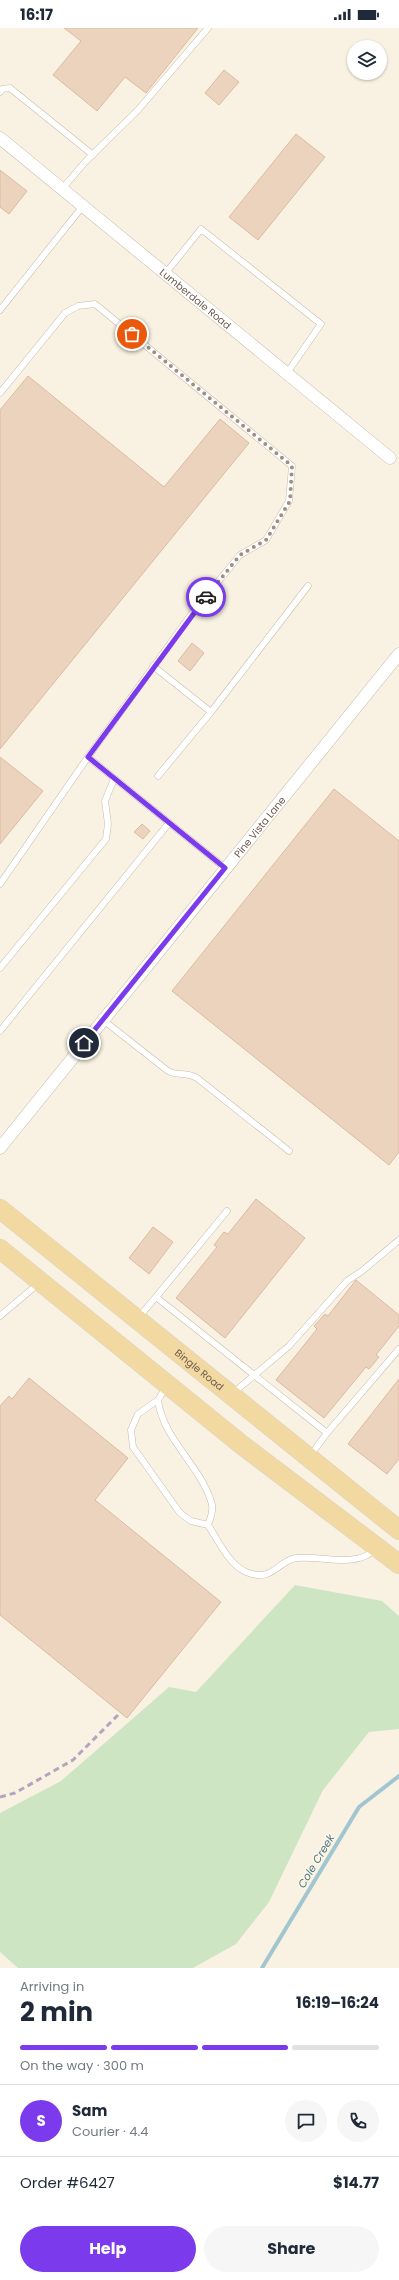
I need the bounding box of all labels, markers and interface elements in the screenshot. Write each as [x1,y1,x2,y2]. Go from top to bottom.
text: 16:17 [20,4,53,25]
map controls [347,40,387,80]
button: layers [347,40,387,80]
street label: Lumberdale Road [157,265,235,332]
pin [115,317,149,351]
icon: bag [121,323,143,345]
courier [186,577,226,617]
icon: car [195,586,217,608]
street label: Pine Vista Lane [230,793,289,861]
pin [67,1026,101,1060]
icon: home [73,1032,95,1054]
street label: Bingle Road [172,1345,227,1394]
water label: Cole Creek [294,1830,339,1891]
text: Arriving in [20,1977,84,1996]
text: 16:19–16:24 [296,1992,379,2013]
text: 2 min [20,1994,93,2030]
text: On the way · 300 m [20,2056,144,2075]
text: Sam [72,2100,107,2121]
button: chat [285,2100,327,2142]
button: phone [337,2100,379,2142]
text: S [36,2110,46,2131]
text: Courier · 4.4 [72,2122,148,2141]
text: Order #6427 [20,2172,115,2193]
text: $14.77 [333,2172,379,2193]
button: Help [20,2226,196,2272]
button: Share [204,2226,379,2272]

